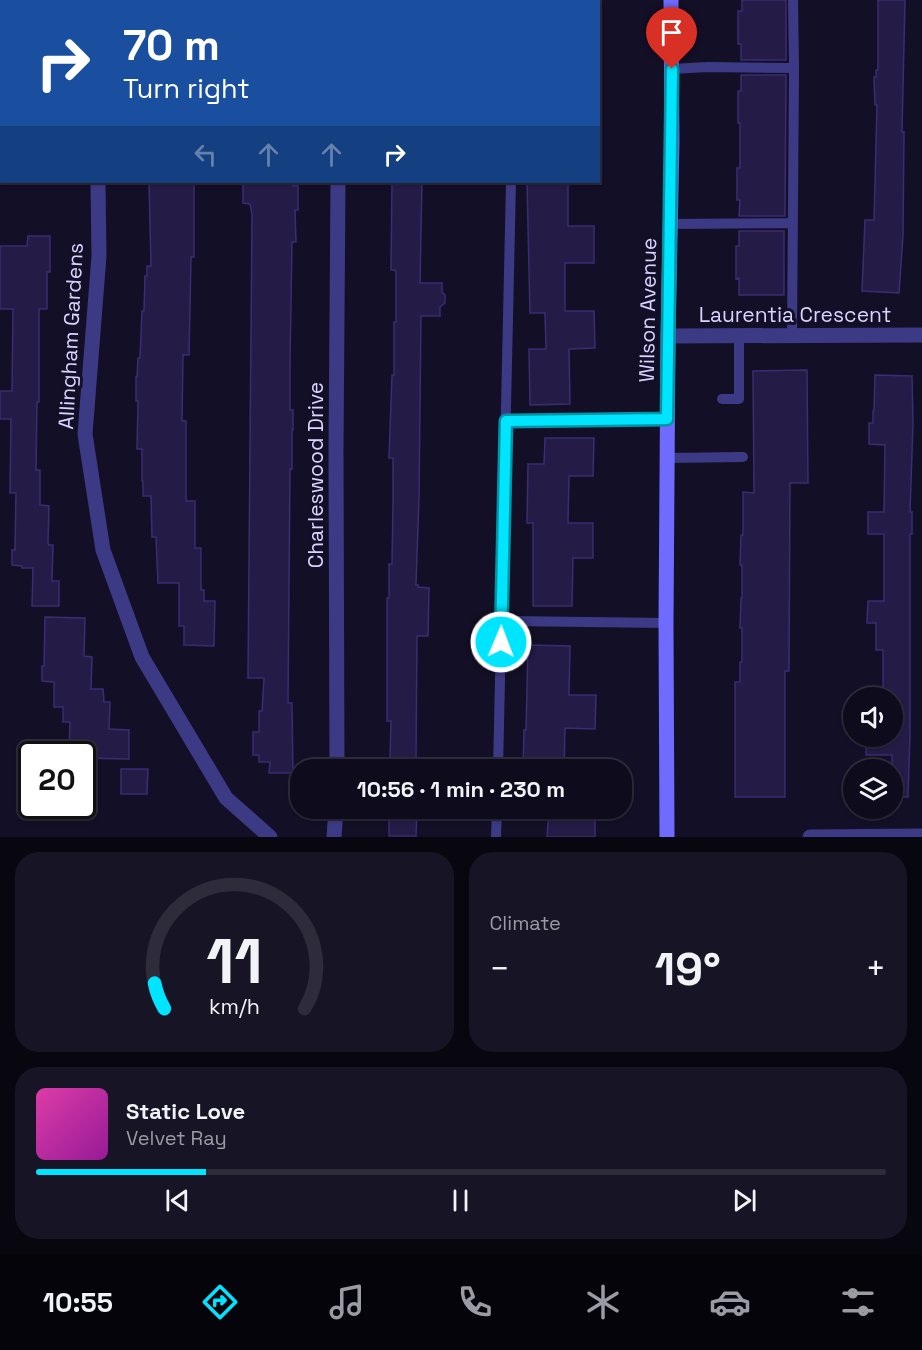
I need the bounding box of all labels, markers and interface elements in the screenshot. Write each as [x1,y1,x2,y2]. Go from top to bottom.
pin [646,7,697,69]
icon: arrive [655,16,688,49]
text: 70 m [123,19,220,72]
icon: right [24,24,102,102]
text: Turn right [123,71,250,106]
icon: left [189,138,222,171]
icon: ahead [252,138,285,171]
icon: ahead [315,138,348,171]
icon: right [378,138,411,171]
street label: Wilson Avenue [633,237,662,383]
street label: Allingham Gardens [52,242,89,430]
street label: Laurentia Crescent [699,301,891,328]
street label: Charleswood Drive [302,382,329,568]
position arrow [469,610,533,674]
map controls [843,687,903,819]
button: sound [843,687,903,747]
speed limit sign: 20 [18,741,96,819]
button: layers [843,759,903,819]
text: 10:56 · 1 min · 230 m [357,775,565,803]
text: Climate [490,910,561,936]
text: 11 [206,922,262,1001]
text: 19° [655,941,721,998]
text: − [490,948,510,990]
text: + [866,948,886,990]
text: km/h [209,993,260,1020]
text: Static Love [126,1097,245,1125]
text: Velvet Ray [126,1125,227,1151]
icon: previous [161,1184,194,1217]
icon: pause [444,1184,477,1217]
icon: next [728,1184,761,1217]
icon: directions [199,1281,241,1323]
icon: music [326,1281,368,1323]
icon: phone [454,1281,496,1323]
icon: climate [582,1281,624,1323]
icon: car [709,1281,751,1323]
icon: filters [837,1281,879,1323]
text: 10:55 [43,1285,113,1320]

